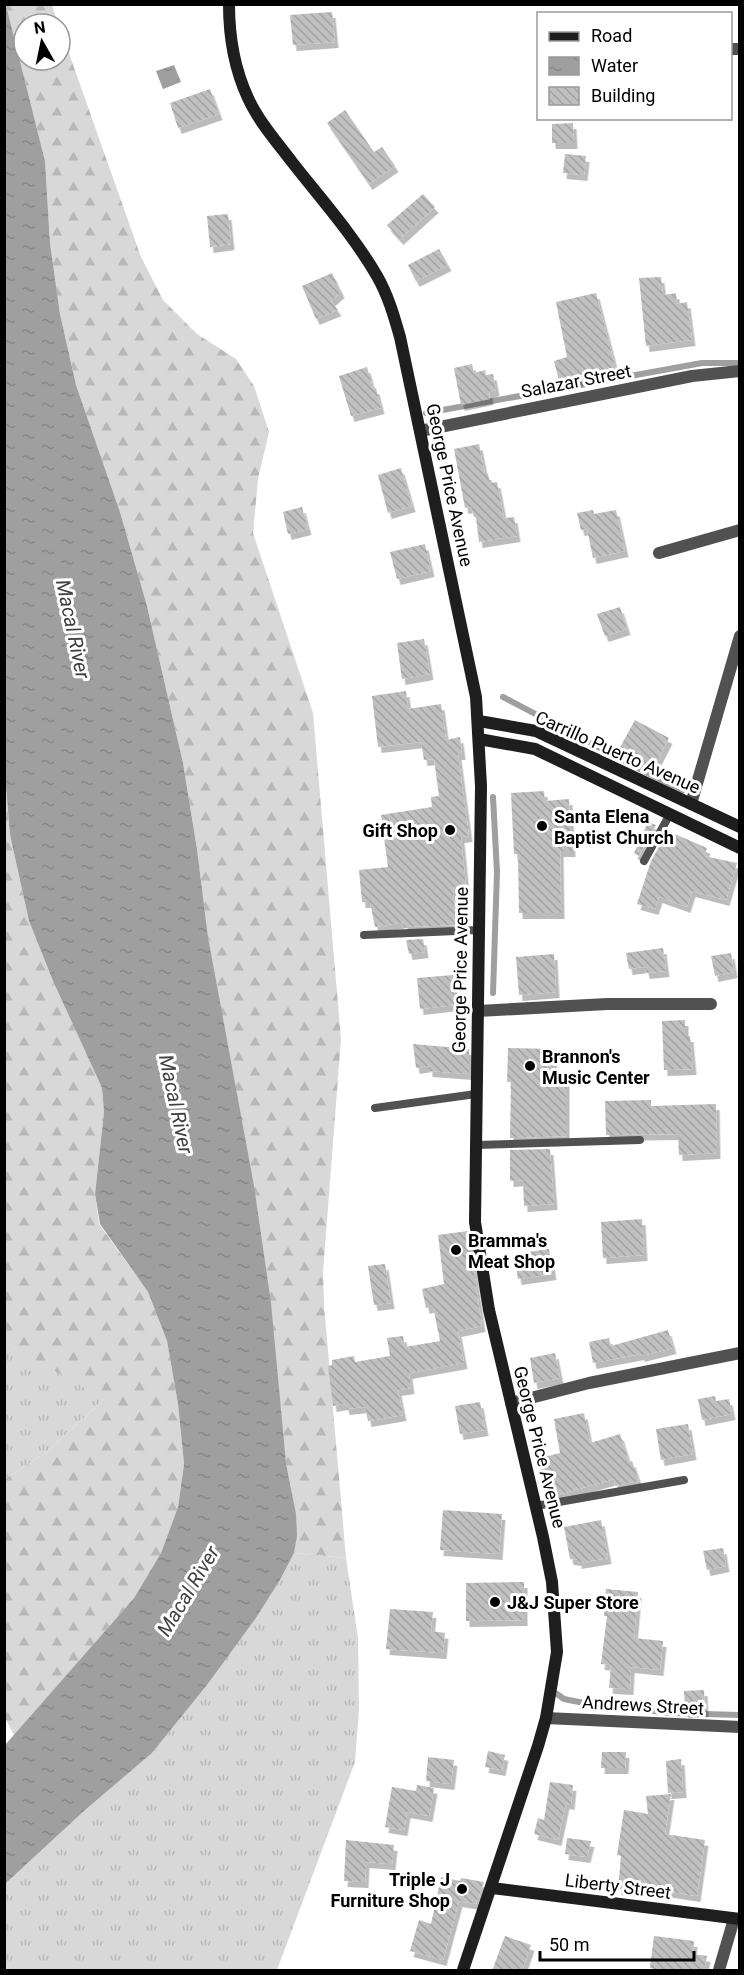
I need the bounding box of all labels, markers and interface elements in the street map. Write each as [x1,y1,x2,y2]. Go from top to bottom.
north arrow [12,12,72,72]
legend [537,12,732,120]
text: N [33,17,47,38]
text: Road [591,25,632,46]
text: Water [591,55,638,76]
text: Building [591,85,655,106]
street label: Salazar Street [519,360,633,402]
street label: George Price Avenue [422,402,478,568]
water label: Macal River [51,577,95,682]
street label: Carrillo Puerto Avenue [532,706,704,798]
place label: Santa Elena Baptist Church [554,806,674,848]
marker: Santa Elena Baptist Church [535,819,549,833]
place label: Gift Shop [363,820,438,841]
marker: Gift Shop [443,823,457,837]
street label: George Price Avenue [448,887,472,1053]
place label: Brannon's Music Center [542,1046,650,1088]
water label: Macal River [154,1052,198,1157]
marker: Brannon's Music Center [523,1059,537,1073]
place label: Bramma's Meat Shop [468,1230,555,1272]
marker: Bramma's Meat Shop [449,1243,463,1257]
street label: George Price Avenue [510,1364,570,1530]
water label: Macal River [152,1540,225,1640]
place label: J&J Super Store [507,1592,639,1613]
marker: J&J Super Store [488,1595,502,1609]
street label: Andrews Street [581,1691,705,1719]
place label: Triple J Furniture Shop [331,1869,450,1911]
street label: Liberty Street [564,1869,672,1903]
marker: Triple J Furniture Shop [455,1882,469,1896]
scale bar [540,1924,694,1962]
text: 50 m [549,1934,589,1955]

